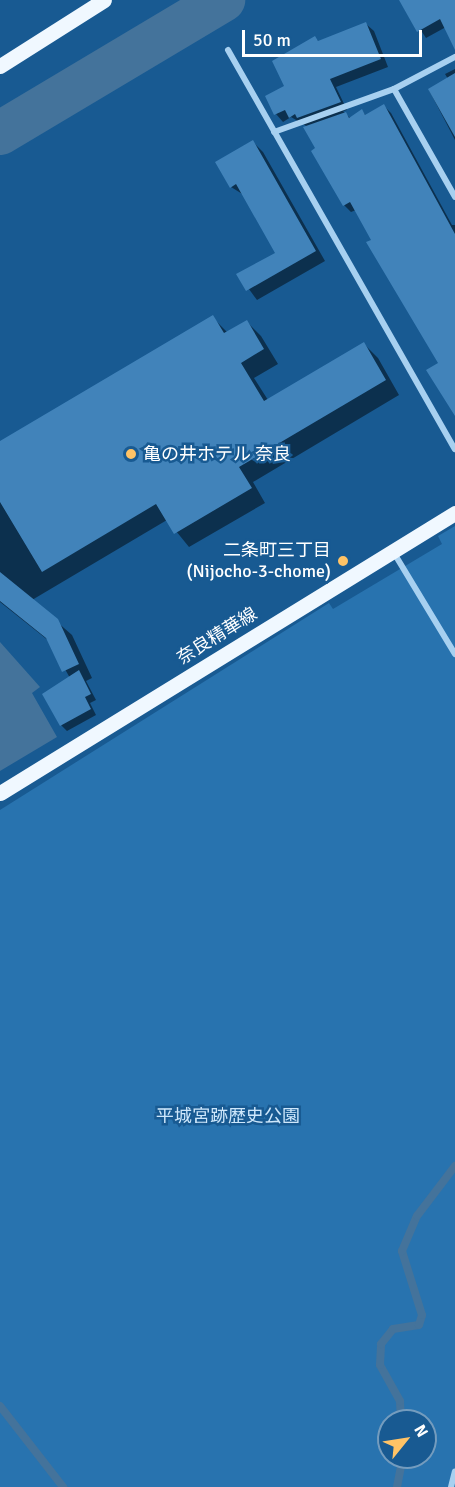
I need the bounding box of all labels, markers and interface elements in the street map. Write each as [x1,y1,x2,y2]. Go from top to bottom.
scale bar [245,18,425,56]
text: 50 m [253,29,291,51]
place label: 亀の井ホテル 奈良 [143,443,291,465]
marker: 亀の井ホテル 奈良 [124,447,138,461]
place label: 二条町三丁目 (Nijocho-3-chome) [187,540,331,582]
marker: 二条町三丁目 (Nijocho-3-chome) [336,554,350,568]
street label: 奈良精華線 [173,603,261,669]
park label: 平城宮跡歴史公園 [156,1105,300,1127]
north arrow [377,1409,437,1469]
text: N [409,1421,432,1441]

